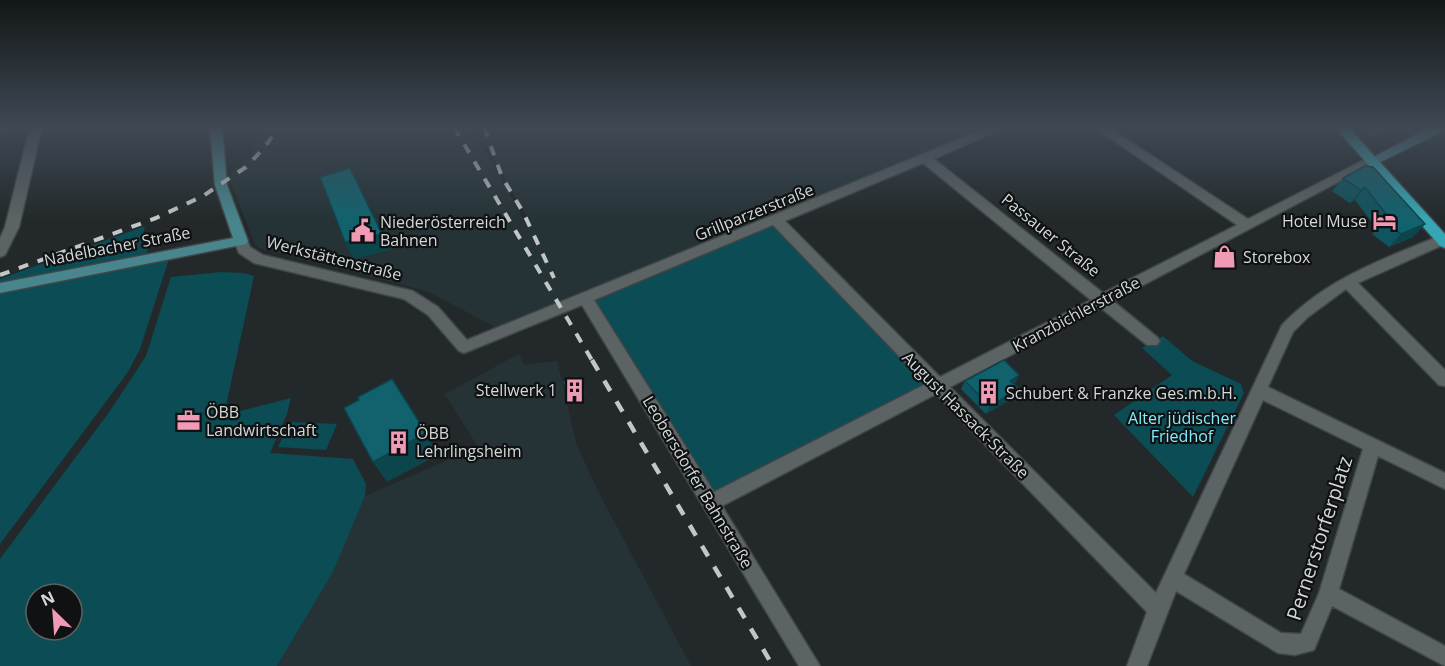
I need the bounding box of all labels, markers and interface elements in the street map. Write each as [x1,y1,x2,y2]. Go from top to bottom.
street label: Grillparzerstraße [691,178,817,246]
street label: Passauer Straße [997,188,1105,282]
hotel icon: Hotel Muse [1372,208,1398,234]
place label: Hotel Muse [1282,210,1367,232]
place label: Niederösterreich Bahnen [380,211,506,251]
public building icon: Niederösterreich Bahnen [349,218,375,244]
street label: Nadelbacher Straße [42,221,192,271]
street label: Werkstättenstraße [264,231,404,285]
shop icon: Storebox [1212,244,1238,270]
place label: Storebox [1243,246,1311,268]
street label: Kranzbichlerstraße [1009,271,1143,357]
street label: August Hassack-Straße [898,347,1034,483]
building icon: Stellwerk 1 [562,377,588,403]
place label: Stellwerk 1 [476,379,557,401]
building icon: Schubert & Franzke Ges.m.b.H. [975,380,1001,406]
place label: Schubert & Franzke Ges.m.b.H. [1006,382,1237,404]
street label: Leobersdorfer Bahnstraße [638,392,758,572]
place label: ÖBB Landwirtschaft [206,401,317,441]
park label: Alter jüdischer Friedhof [1128,407,1236,447]
office icon: ÖBB Landwirtschaft [175,408,201,434]
place label: ÖBB Lehrlingsheim [416,422,522,462]
building icon: ÖBB Lehrlingsheim [385,429,411,455]
street label: Pernerstorferplatz [1280,453,1358,623]
north arrow [24,582,84,642]
text: N [37,586,58,611]

